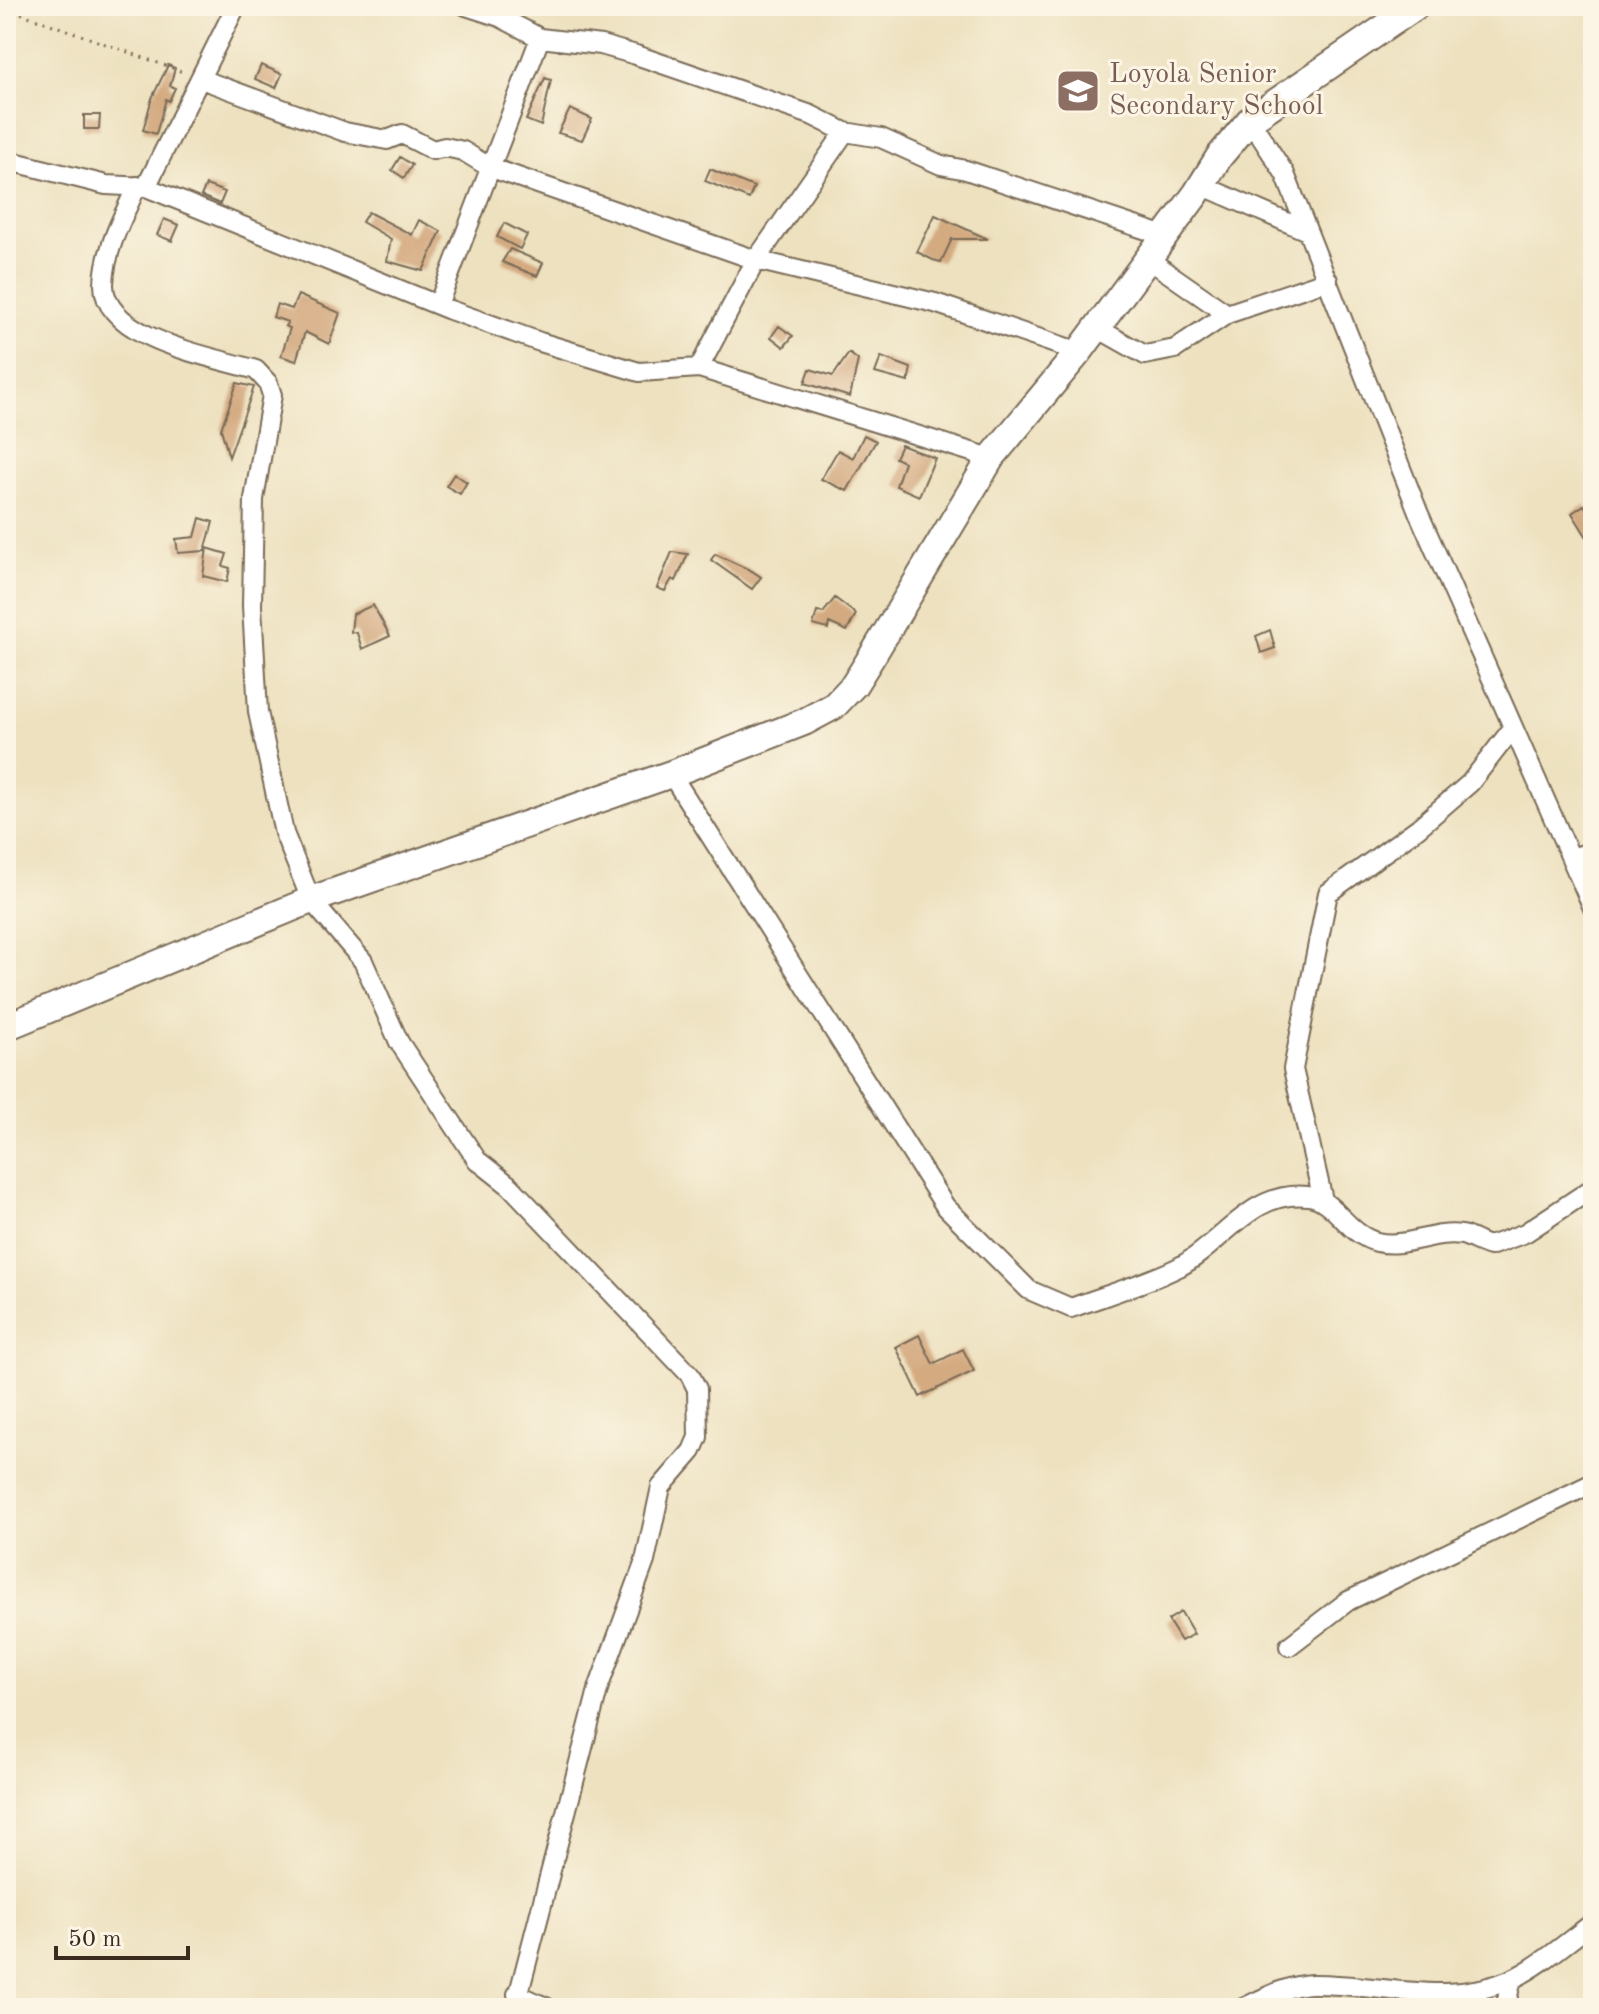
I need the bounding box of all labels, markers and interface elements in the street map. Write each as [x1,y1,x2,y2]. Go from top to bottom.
place label: Loyola Senior Secondary School [1109,61,1323,121]
school or university icon: Loyola Senior Secondary School [1054,67,1102,115]
scale bar [56,1910,188,1960]
text: 50 m [68,1928,122,1952]

